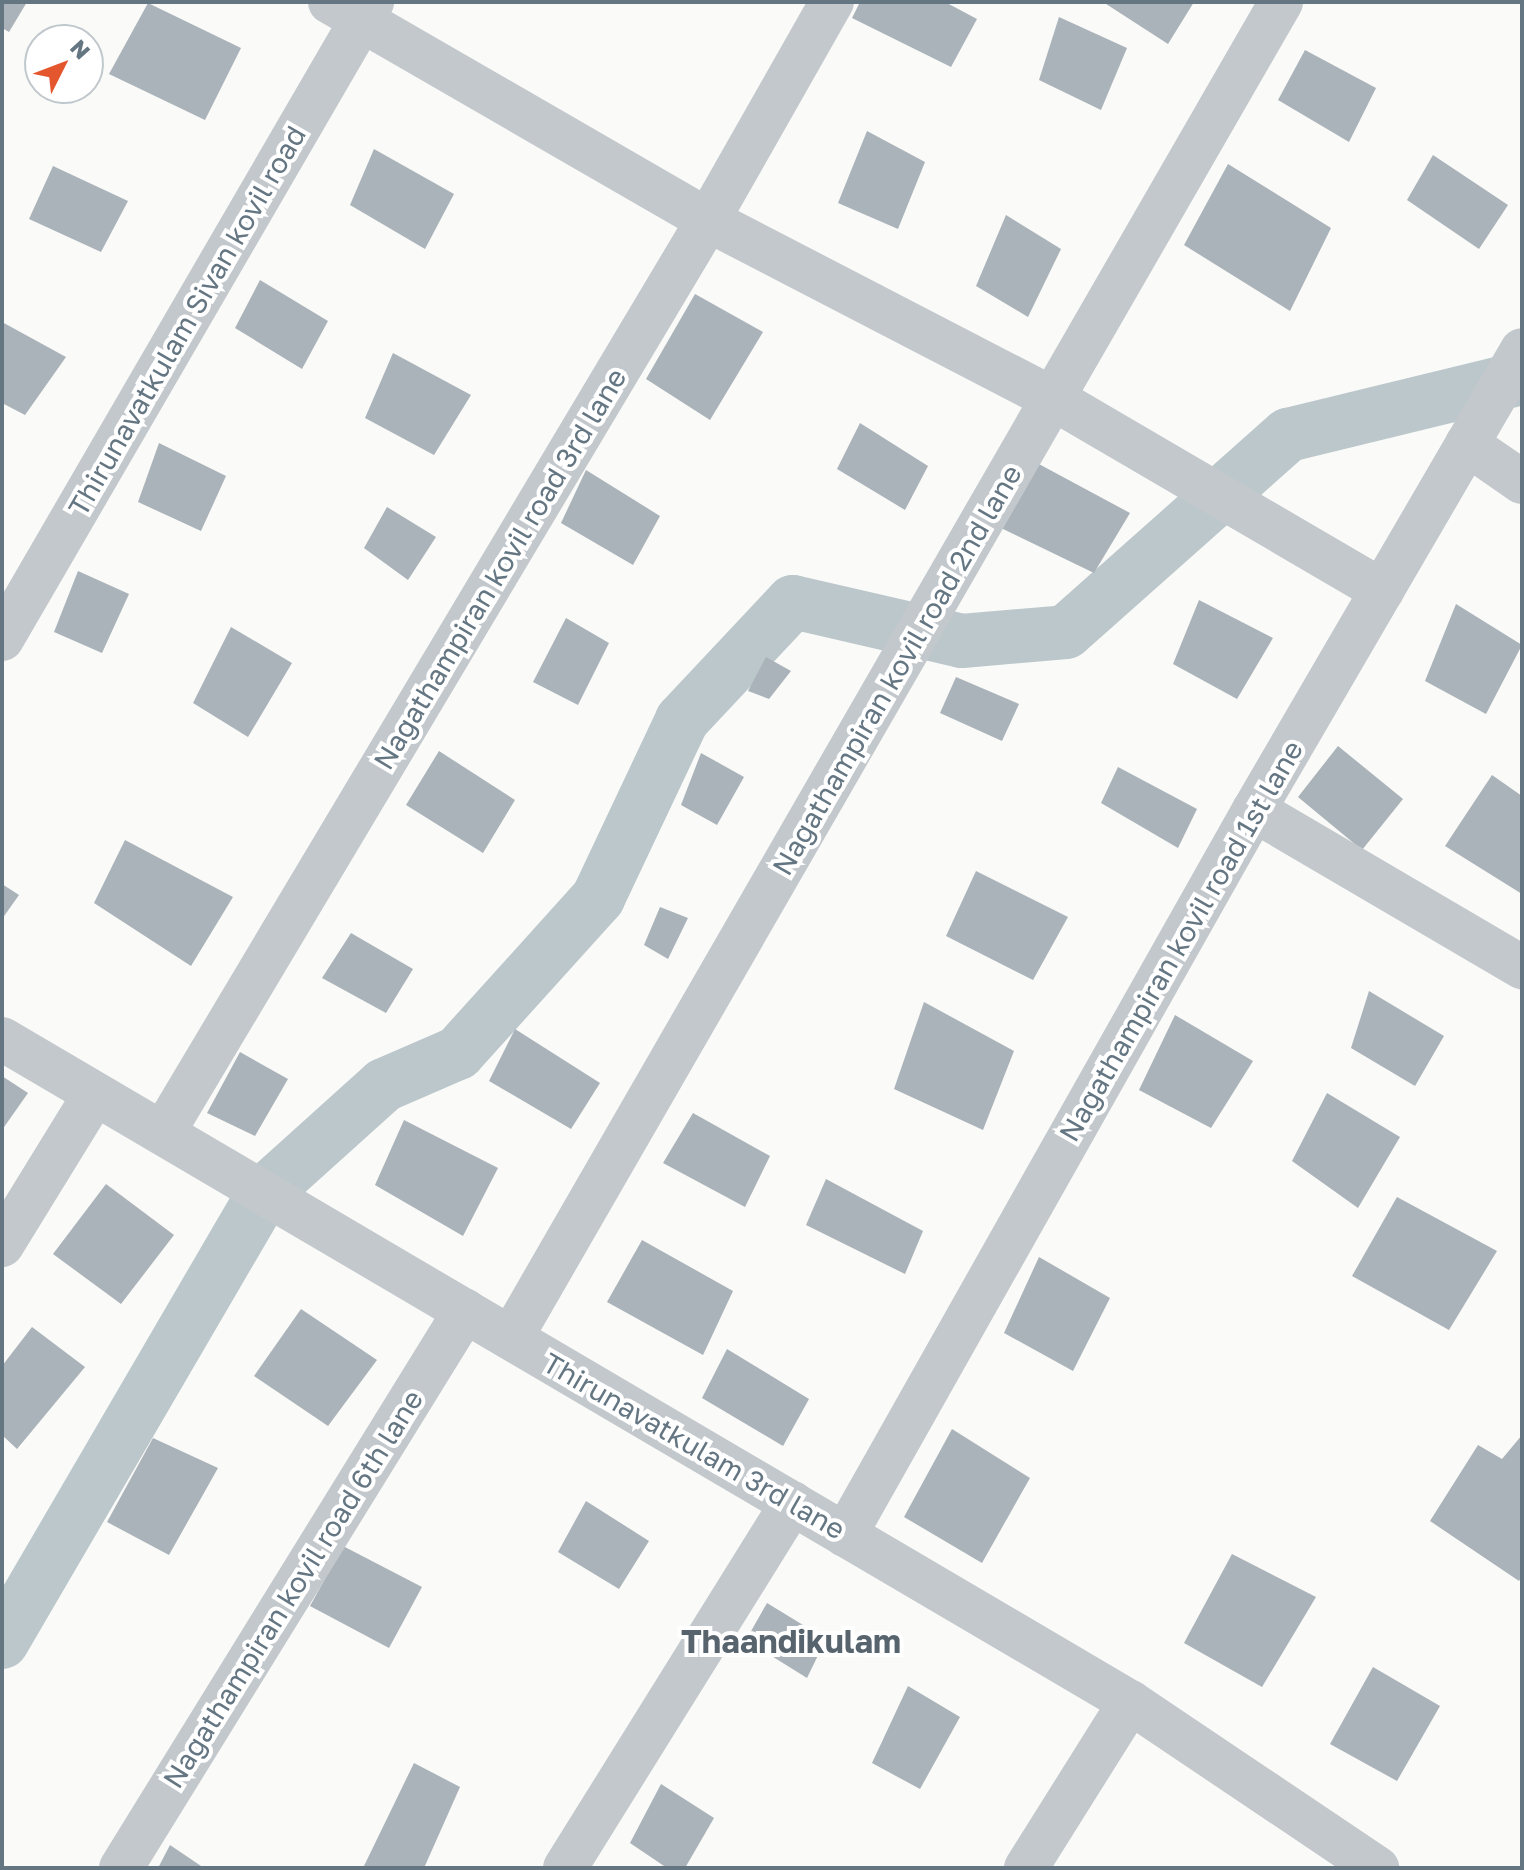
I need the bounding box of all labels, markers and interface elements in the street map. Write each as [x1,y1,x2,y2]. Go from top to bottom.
north arrow [24,24,104,104]
text: N [65,34,96,64]
street label: Thirunavatkulam Sivan kovil road [61,120,313,522]
street label: Nagathampiran kovil road 3rd lane [367,362,633,776]
street label: Nagathampiran kovil road 2nd lane [765,459,1029,881]
street label: Nagathampiran kovil road 1st lane [1052,735,1310,1147]
street label: Thirunavatkulam 3rd lane [537,1346,851,1546]
street label: Nagathampiran kovil road 6th lane [156,1384,430,1794]
district label: Thaandikulam [681,1622,901,1660]

